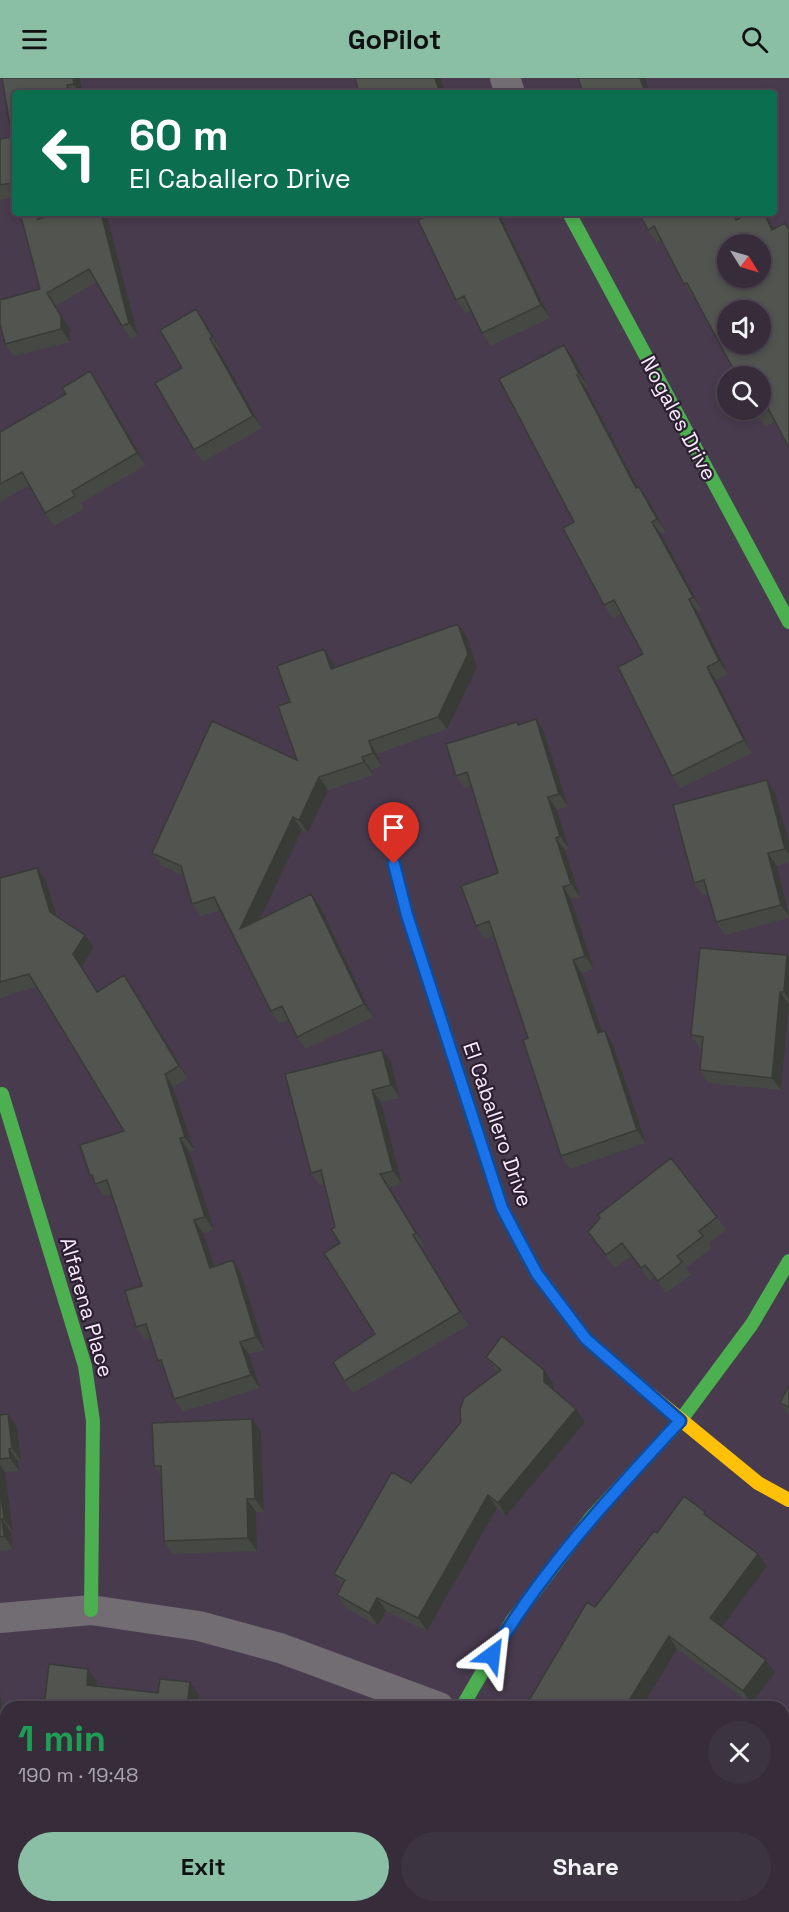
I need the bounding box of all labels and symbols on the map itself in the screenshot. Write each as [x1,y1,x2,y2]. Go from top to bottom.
north arrow [717,234,771,288]
street label: Nogales Drive [635,351,723,485]
pin [368,802,419,864]
street label: El Caballero Drive [457,1038,539,1210]
street label: Alfarena Place [54,1234,120,1380]
position arrow [460,1623,524,1687]

